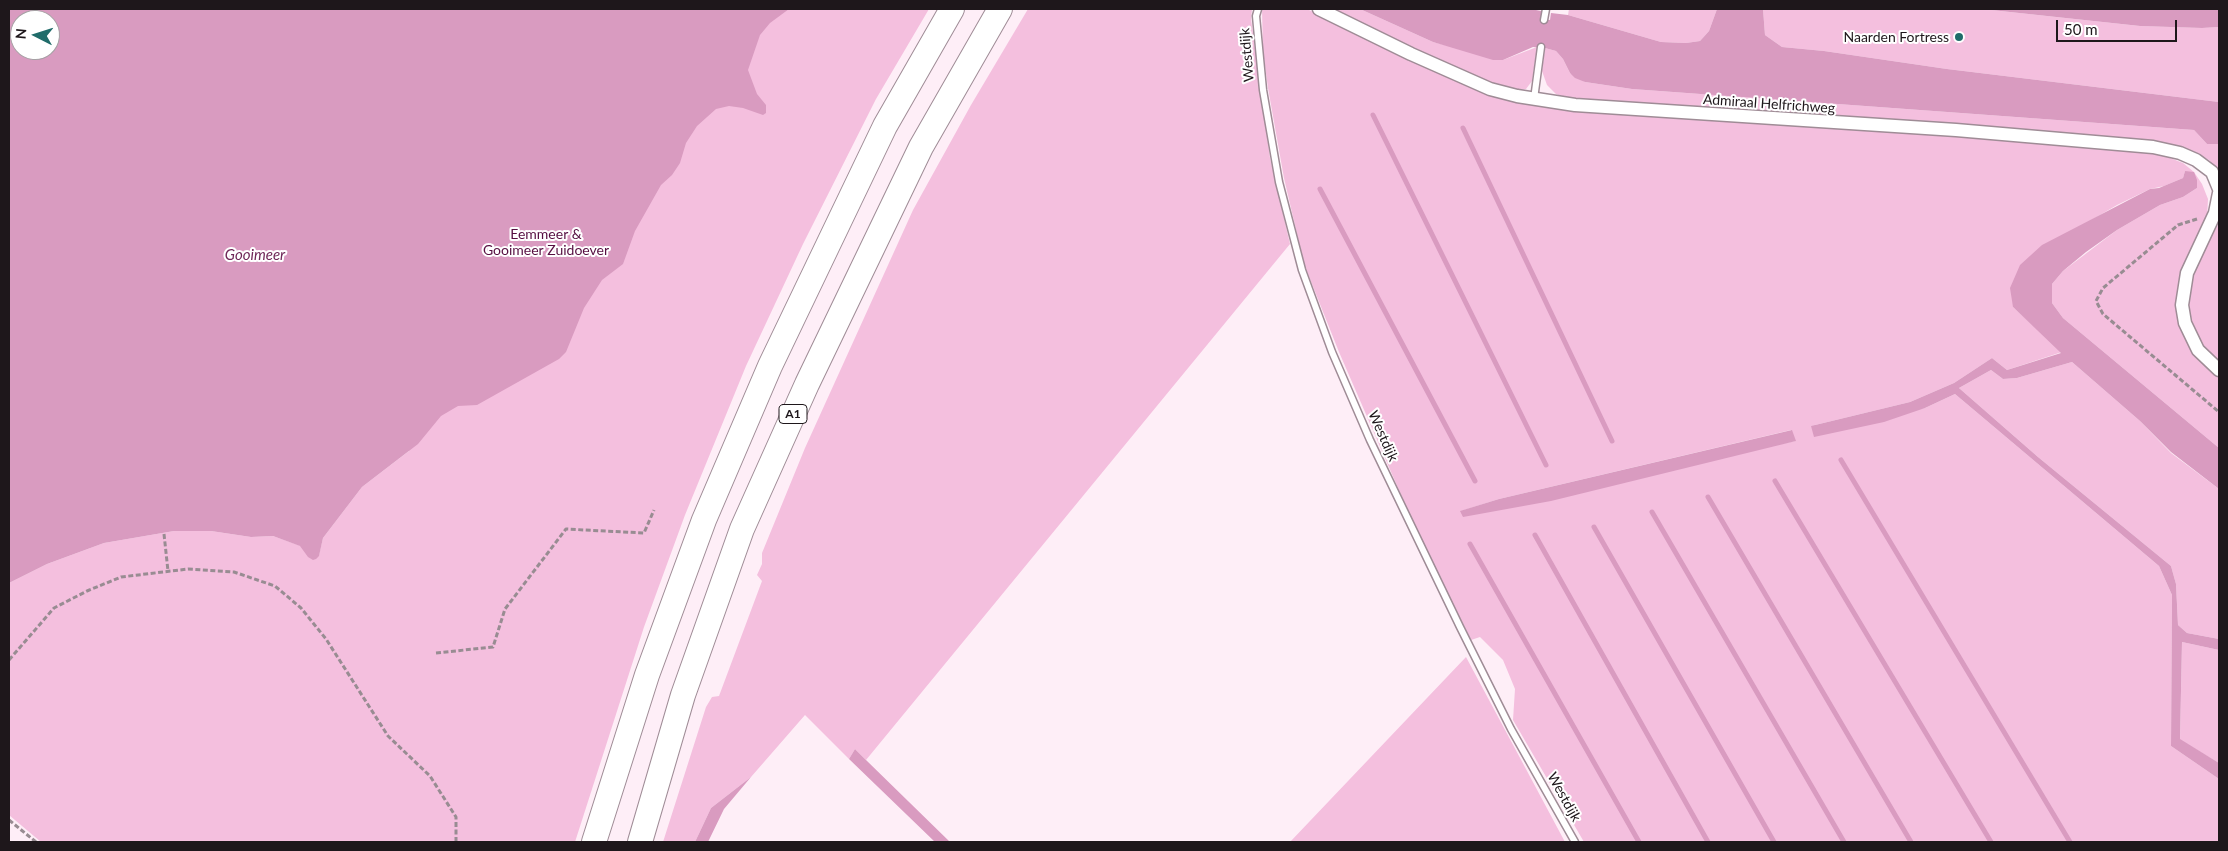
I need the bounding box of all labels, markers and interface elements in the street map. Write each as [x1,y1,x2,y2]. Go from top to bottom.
north arrow [10,10,60,60]
scale bar [2058,10,2179,42]
text: 50 m [2064,20,2098,38]
street label: Westdijk [1236,27,1258,83]
text: N [12,28,29,40]
place label: Naarden Fortress [1843,29,1949,45]
marker: Naarden Fortress [1953,31,1965,43]
street label: Admiraal Helfrichweg [1702,91,1836,117]
park label: Eemmeer & Gooimeer Zuidoever [483,226,609,258]
water label: Gooimeer [225,246,285,264]
road number: A1 [779,404,807,424]
street label: Westdijk [1364,408,1402,464]
street label: Westdijk [1544,769,1584,825]

